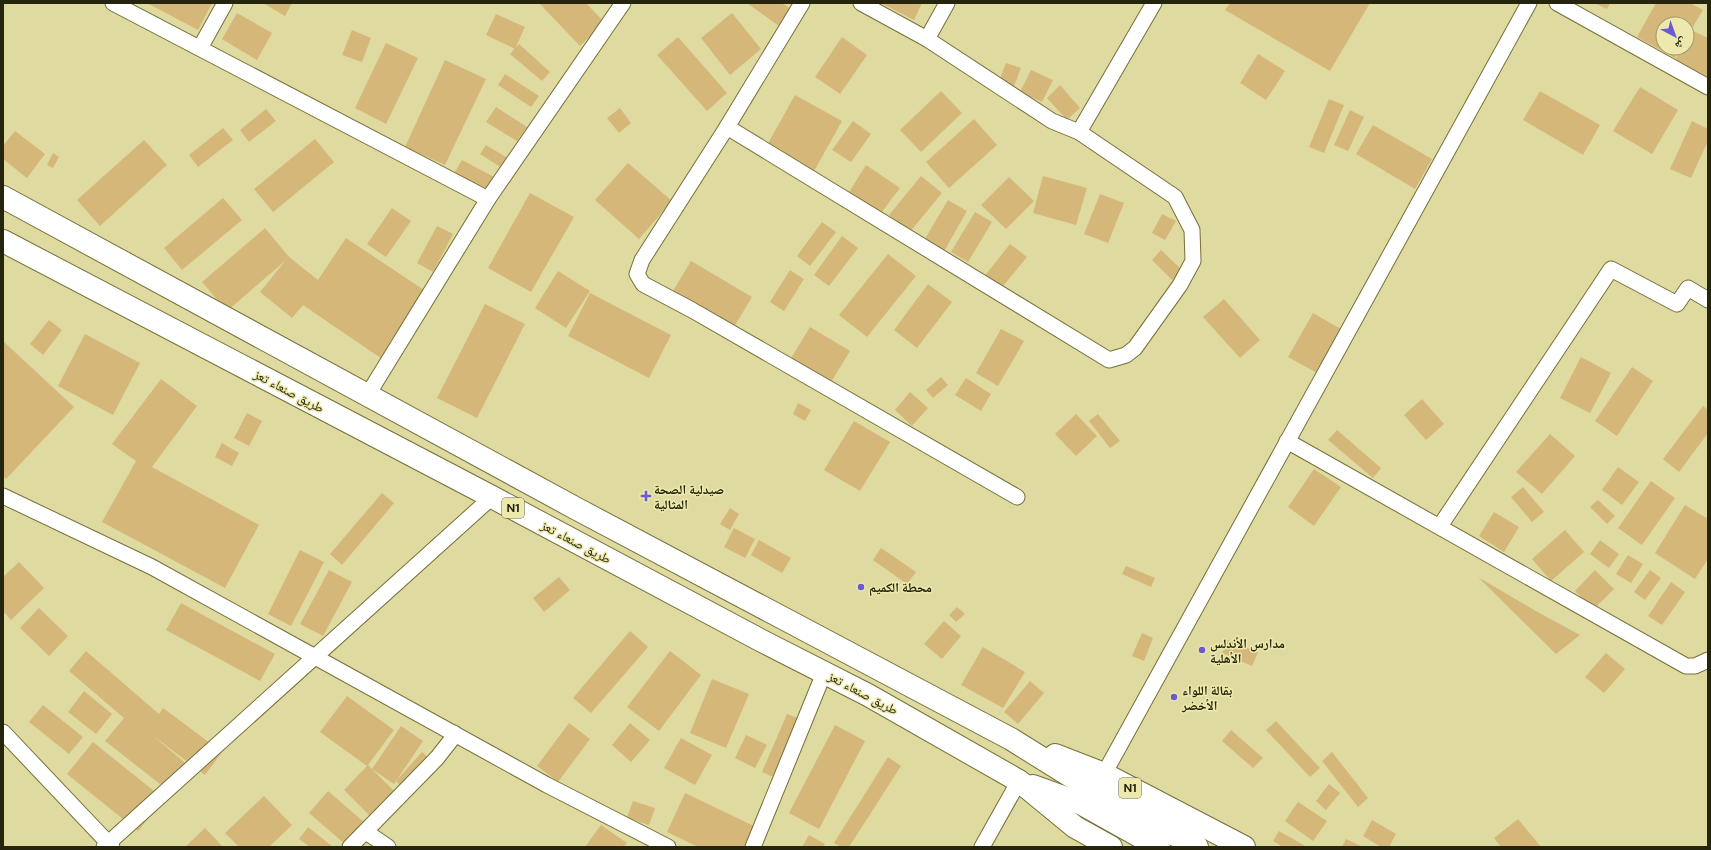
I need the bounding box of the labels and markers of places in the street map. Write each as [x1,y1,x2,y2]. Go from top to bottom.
place label: صيدلية الصحة المثالية [654,481,724,513]
marker: صيدلية الصحة المثالية [641,491,651,501]
place label: محطة الكميم [869,579,932,597]
marker: محطة الكميم [856,582,866,592]
place label: مدارس الأندلس الأهلية [1210,635,1285,667]
marker: مدارس الأندلس الأهلية [1197,645,1207,655]
place label: بقالة اللواء الأخضر [1181,682,1233,714]
marker: بقالة اللواء الأخضر [1169,692,1179,702]

